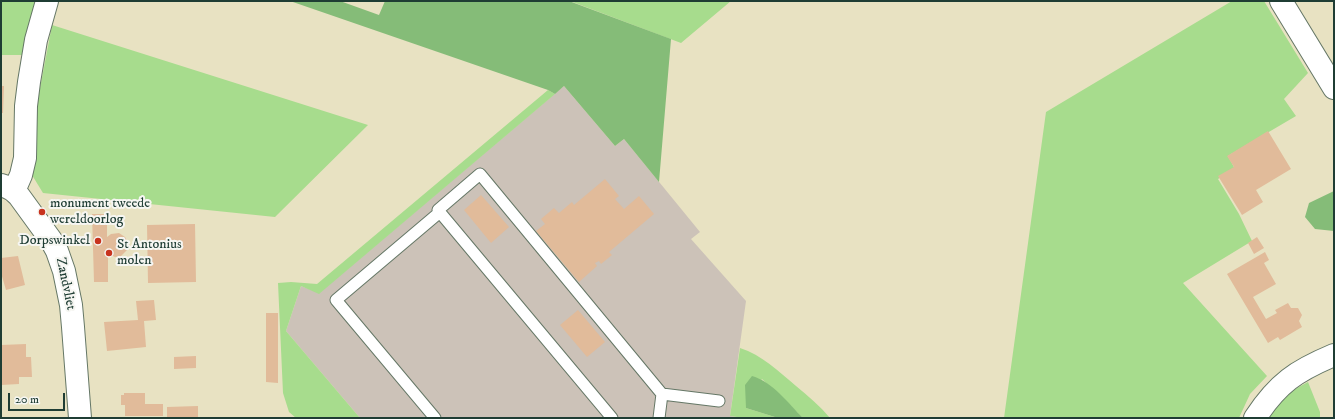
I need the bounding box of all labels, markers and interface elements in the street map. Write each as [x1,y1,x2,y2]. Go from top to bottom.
place label: monument tweede wereldoorlog [50,196,150,228]
marker: monument tweede wereldoorlog [37,207,47,217]
place label: Dorpswinkel [19,233,90,249]
marker: Dorpswinkel [93,236,103,246]
place label: St Antonius molen [117,237,182,270]
marker: St Antonius molen [104,248,114,258]
street label: Zandvliet [51,256,79,312]
scale bar [10,385,67,411]
text: 20 m [15,392,39,407]

